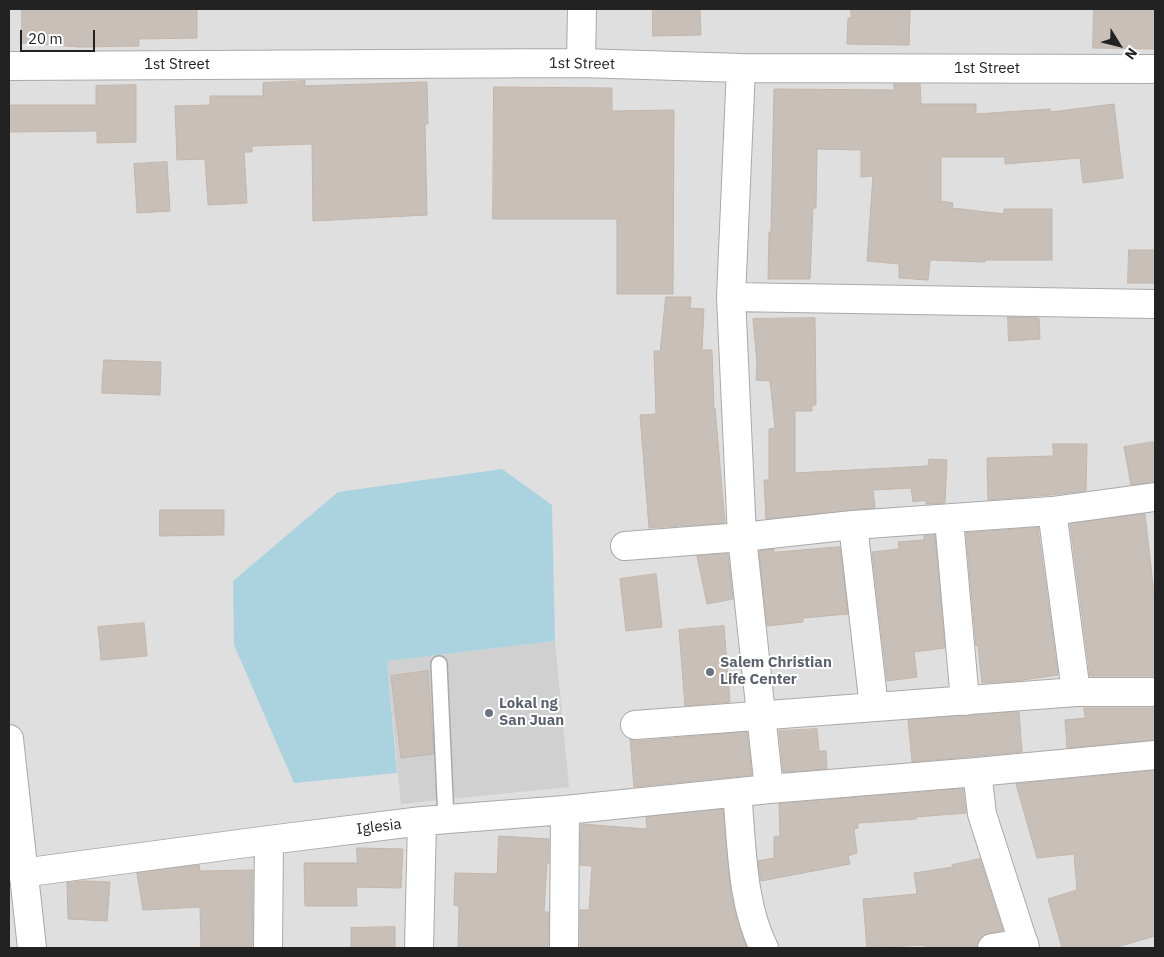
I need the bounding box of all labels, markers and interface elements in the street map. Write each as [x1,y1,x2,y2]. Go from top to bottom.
scale bar [22,20,98,52]
north arrow [1094,20,1144,70]
text: 20 m [28,29,63,48]
text: N [1121,44,1141,63]
street label: 1st Street [549,54,615,74]
street label: 1st Street [144,56,210,74]
street label: 1st Street [954,60,1020,78]
place label: Salem Christian Life Center [720,654,832,689]
marker: Salem Christian Life Center [704,666,716,678]
place label: Lokal ng San Juan [499,695,564,730]
marker: Lokal ng San Juan [483,707,495,719]
street label: Iglesia [355,815,403,839]

